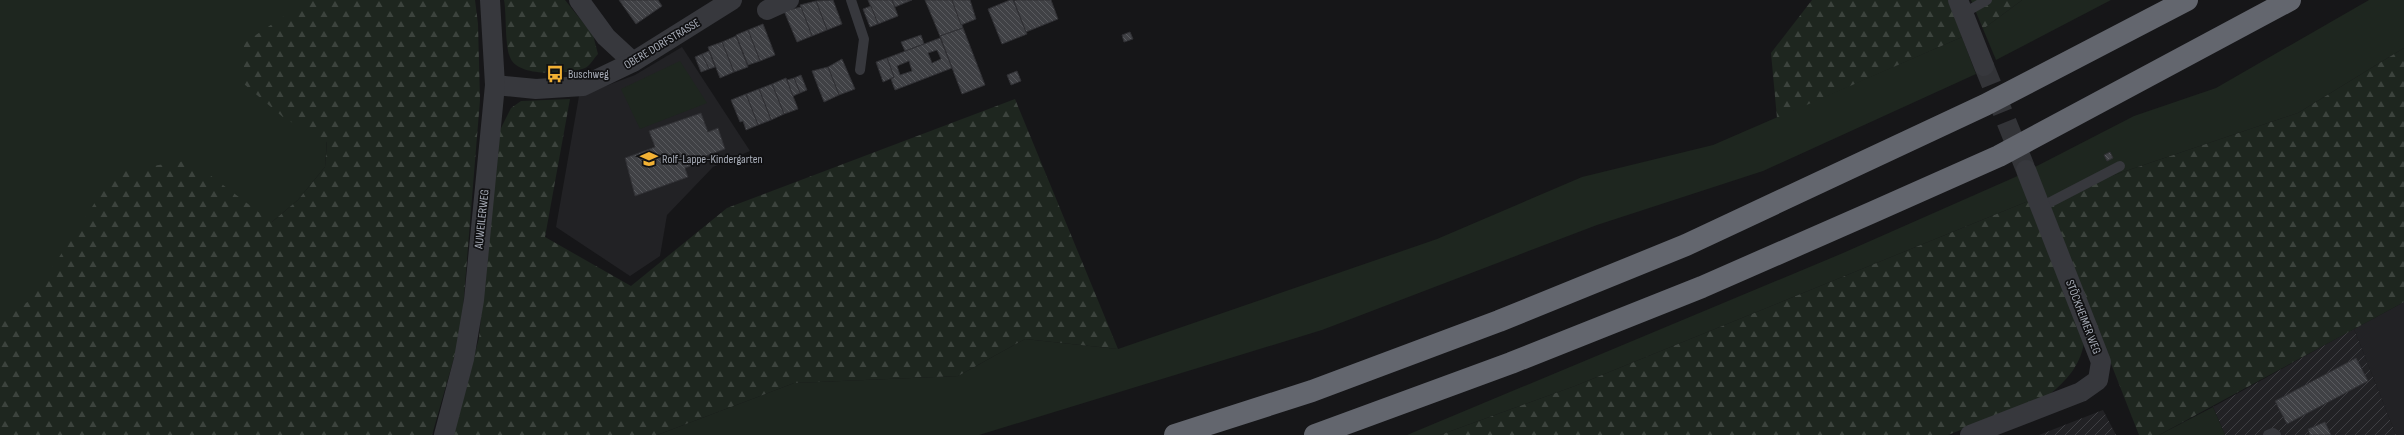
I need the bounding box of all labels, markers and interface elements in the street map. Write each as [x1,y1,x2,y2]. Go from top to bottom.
street label: OBERE DORFSTRASSE [621,15,703,73]
bus stop icon: Buschweg [545,64,565,84]
place label: Buschweg [568,67,609,82]
school or university icon: Rolf-Lappe-Kindergarten [639,149,659,169]
place label: Rolf-Lappe-Kindergarten [662,152,763,167]
street label: AUWEILERWEG [471,189,493,250]
street label: STÖCKHEIMER WEG [2062,278,2104,356]

